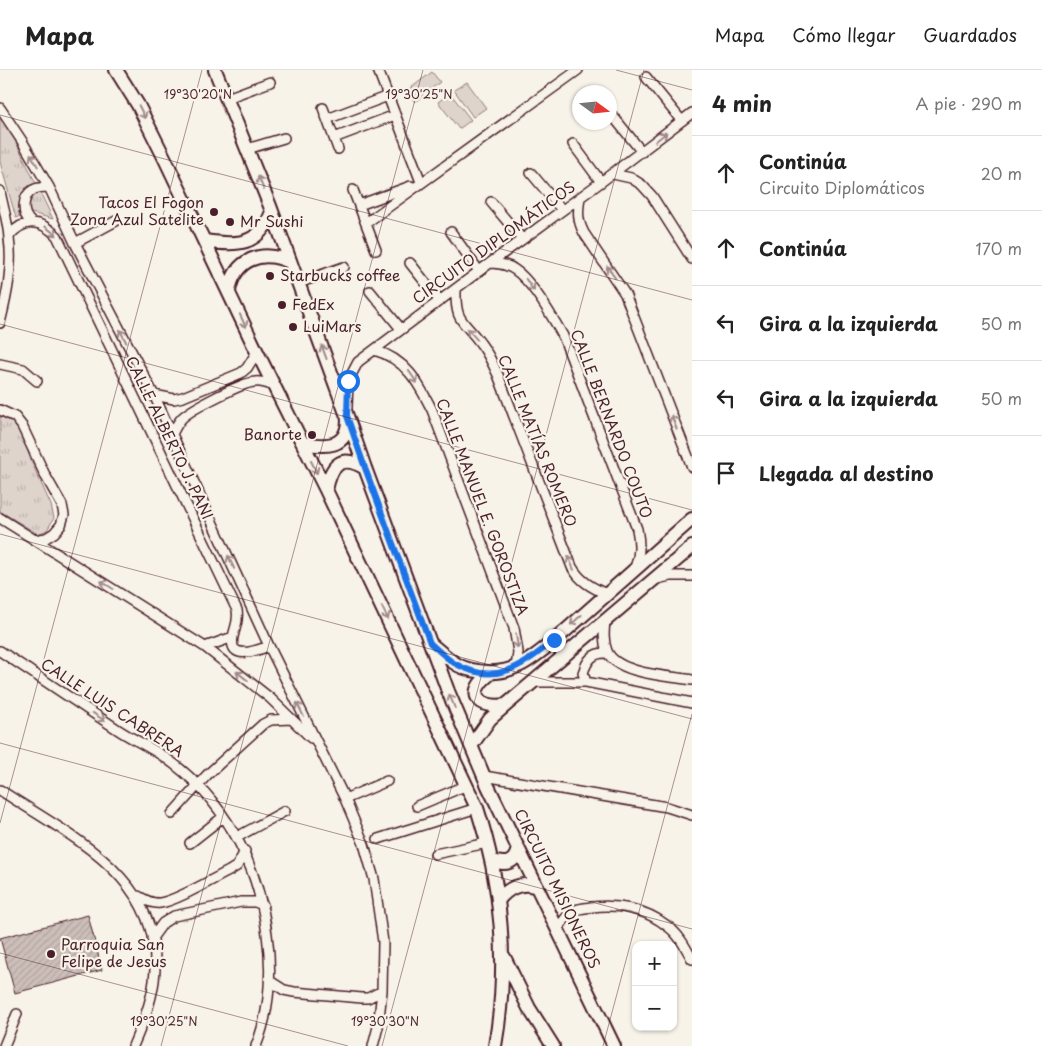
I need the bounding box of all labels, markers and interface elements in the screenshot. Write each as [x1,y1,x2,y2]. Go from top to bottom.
text: Mapa [25,17,94,53]
text: Mapa [715,21,764,48]
text: Cómo llegar [792,21,895,48]
text: Guardados [923,21,1017,48]
text: 19°30'20"N [164,85,232,103]
text: 19°30'25"N [385,85,453,103]
north arrow [572,85,617,130]
text: 4 min [712,87,772,119]
text: A pie · 290 m [916,91,1022,115]
one-way arrow [137,104,147,119]
one-way arrow [654,131,667,142]
text: Continúa [759,147,847,175]
one-way arrow [28,153,38,168]
icon: ahead [712,159,740,187]
text: 20 m [981,161,1022,185]
street label: CIRCUITO DIPLOMÁTICOS [407,175,579,309]
text: Circuito Diplomáticos [759,175,925,199]
one-way arrow [255,176,265,191]
place label: Tacos El Fogon Zona Azul Satelite [70,190,204,230]
marker: Tacos El Fogon Zona Azul Satelite [208,206,220,218]
place label: Mr Sushi [240,209,303,232]
marker: Mr Sushi [224,216,236,228]
one-way arrow [44,225,57,236]
icon: ahead [712,234,740,262]
text: Continúa [759,234,847,262]
text: 170 m [976,236,1022,260]
place label: Starbucks coffee [280,263,401,286]
one-way arrow [606,266,616,280]
marker: Starbucks coffee [264,270,276,282]
one-way arrow [525,278,535,292]
place label: FedEx [292,292,335,315]
marker: FedEx [276,299,288,311]
icon: left [712,309,740,337]
text: Gira a la izquierda [759,309,938,337]
text: 50 m [981,311,1022,335]
one-way arrow [239,313,248,328]
place label: LuiMars [303,314,362,337]
marker: LuiMars [287,321,299,333]
street label: CALLE BERNARDO COUTO [566,326,659,521]
one-way arrow [467,328,478,341]
one-way arrow [118,329,127,344]
one-way arrow [319,345,328,360]
street label: CALLE MATÍAS ROMERO [493,351,584,530]
street label: CALLE ALBERTO J. PANI [121,352,220,523]
route start [337,370,360,393]
one-way arrow [408,370,418,384]
icon: left [712,384,740,412]
text: Gira a la izquierda [759,384,938,412]
text: 50 m [981,386,1022,410]
street label: CALLE MANUEL E. GOROSTIZA [431,395,536,618]
one-way arrow [669,414,678,430]
place label: Banorte [244,422,302,445]
marker: Banorte [306,429,318,441]
one-way arrow [310,459,320,474]
icon: arrive [712,459,740,487]
text: Llegada al destino [759,459,933,487]
one-way arrow [225,555,235,570]
one-way arrow [566,556,575,571]
one-way arrow [100,580,114,591]
one-way arrow [380,605,390,620]
one-way arrow [570,614,583,626]
route end [543,629,566,652]
one-way arrow [512,633,522,649]
street label: CALLE LUIS CABRERA [37,652,189,762]
one-way arrow [235,671,249,681]
one-way arrow [447,694,457,709]
one-way arrow [294,702,304,717]
one-way arrow [92,712,106,722]
street label: CIRCUITO MISIONEROS [510,804,607,972]
place label: Parroquia San Felipe de Jesus [61,932,166,972]
map controls [632,941,677,1031]
button: + [632,941,677,986]
marker: Parroquia San Felipe de Jesus [45,948,57,960]
button: − [632,986,677,1031]
text: 19°30'25"N [130,1012,198,1030]
text: 19°30'30"N [351,1012,419,1030]

